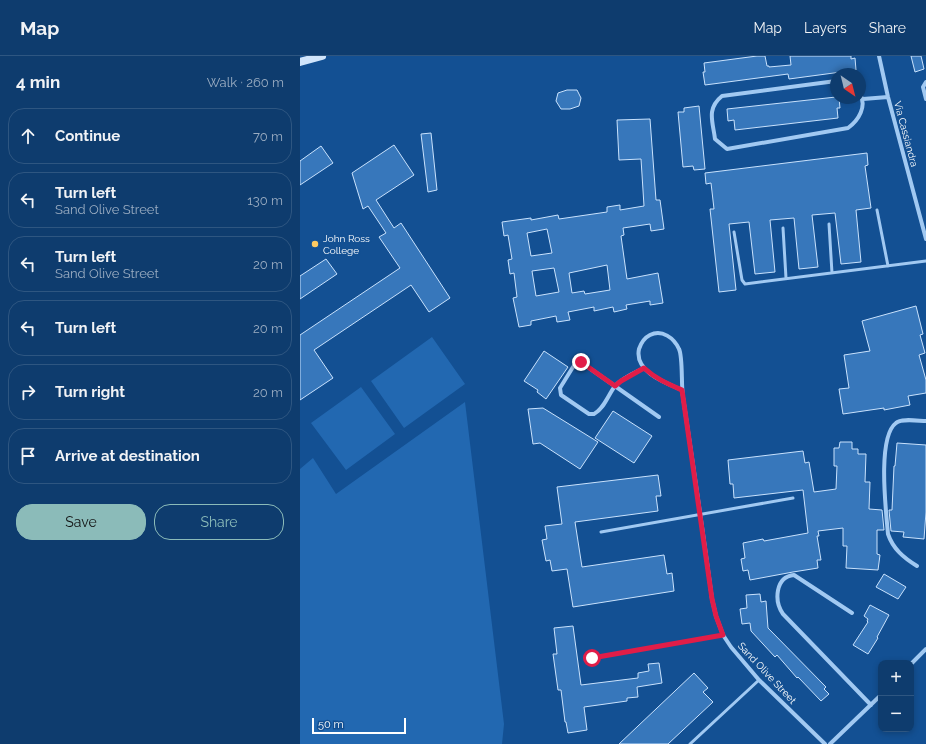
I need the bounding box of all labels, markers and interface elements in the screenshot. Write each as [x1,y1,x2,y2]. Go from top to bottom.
text: Map [20,17,59,39]
text: Map [754,20,782,36]
text: Layers [804,20,847,36]
text: Share [869,20,906,36]
north arrow [830,68,866,104]
text: 4 min [16,72,60,92]
text: Walk · 260 m [207,75,284,90]
street label: Via Cassiandra [892,100,920,168]
icon: ahead [17,125,39,147]
text: Continue [55,127,120,145]
text: 70 m [253,129,283,144]
text: Turn left [55,184,116,202]
icon: left [17,189,39,211]
text: 130 m [247,193,283,208]
text: Sand Olive Street [55,202,159,217]
place label: John Ross College [323,233,370,256]
marker: John Ross College [310,239,320,249]
text: Turn left [55,248,116,266]
icon: left [17,253,39,275]
text: 20 m [253,257,283,272]
text: Sand Olive Street [55,266,159,281]
icon: left [17,317,39,339]
text: Turn left [55,319,116,337]
text: 20 m [253,321,283,336]
route end [572,353,590,371]
icon: right [17,381,39,403]
text: Turn right [55,383,125,401]
text: 20 m [253,385,283,400]
icon: arrive [17,445,39,467]
text: Arrive at destination [55,447,200,465]
button: Save [16,504,146,540]
button: Share [154,504,284,540]
street label: Sand Olive Street [736,640,799,706]
route start [583,649,601,667]
map controls [878,660,914,732]
button: + [878,660,914,696]
button: − [878,696,914,732]
scale bar [312,716,406,735]
text: 50 m [318,718,344,731]

